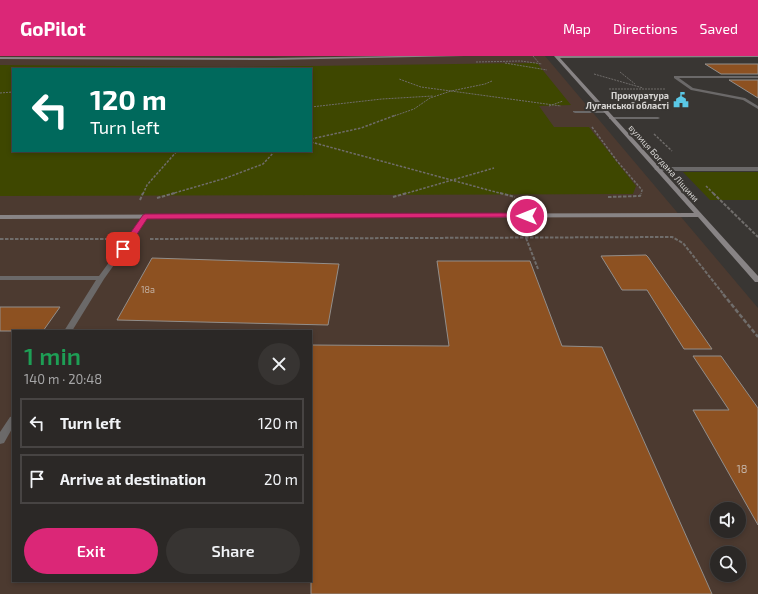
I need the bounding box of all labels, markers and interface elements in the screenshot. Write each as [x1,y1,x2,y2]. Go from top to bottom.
text: GoPilot [20,17,86,40]
text: Map [563,20,591,37]
text: Directions [613,20,678,37]
text: Saved [700,20,738,37]
text: 120 m [90,82,167,116]
icon: left [24,84,76,136]
place label: Прокуратура Луганської області [586,90,669,111]
public building icon: Прокуратура Луганської області [672,91,690,109]
text: Turn left [90,116,160,138]
street label: вулиця Богдана Ліщини [626,122,702,204]
position arrow [506,195,548,237]
pin [106,232,140,266]
icon: arrive [112,238,134,260]
house number: 18а [141,284,155,295]
text: 1 min [24,341,81,370]
button: close [258,343,300,385]
text: 140 m · 20:48 [24,371,102,387]
icon: left [26,412,48,434]
text: Turn left [60,414,121,432]
text: 120 m [258,414,298,432]
house number: 18 [736,462,748,475]
icon: arrive [26,468,48,490]
text: Arrive at destination [60,470,206,488]
text: 20 m [264,470,298,488]
map controls [710,502,746,582]
button: sound [710,502,746,538]
button: Exit [24,528,158,574]
button: Share [166,528,300,574]
button: search [710,546,746,582]

